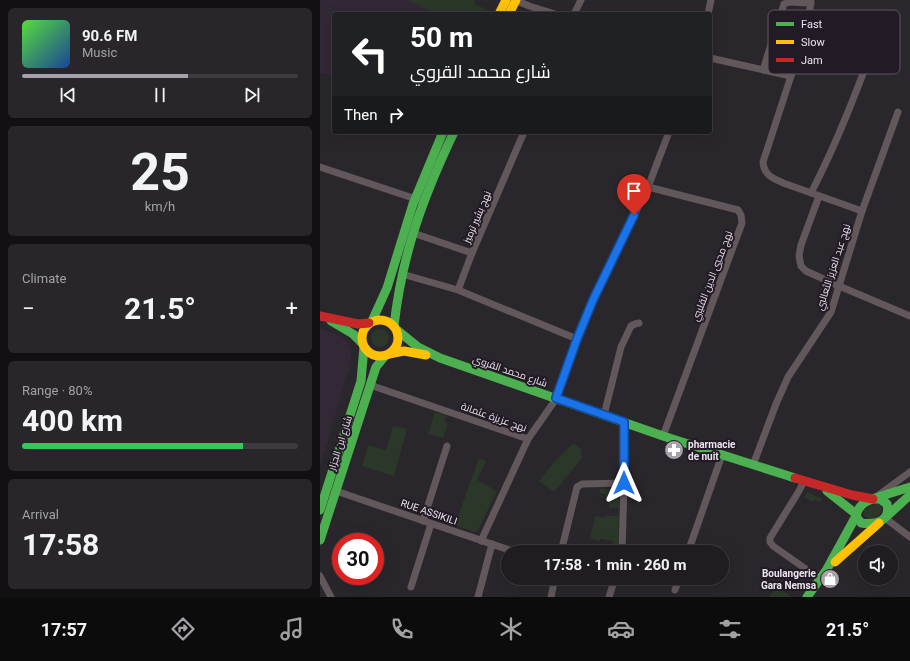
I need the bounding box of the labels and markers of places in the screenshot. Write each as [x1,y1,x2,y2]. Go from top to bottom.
pin [617,174,651,215]
pharmacy icon: pharmacie de nuit [663,439,685,461]
place label: pharmacie de nuit [688,439,736,462]
place label: Boulangerie Gara Nemsa [761,568,817,591]
shop icon: Boulangerie Gara Nemsa [819,568,841,590]

